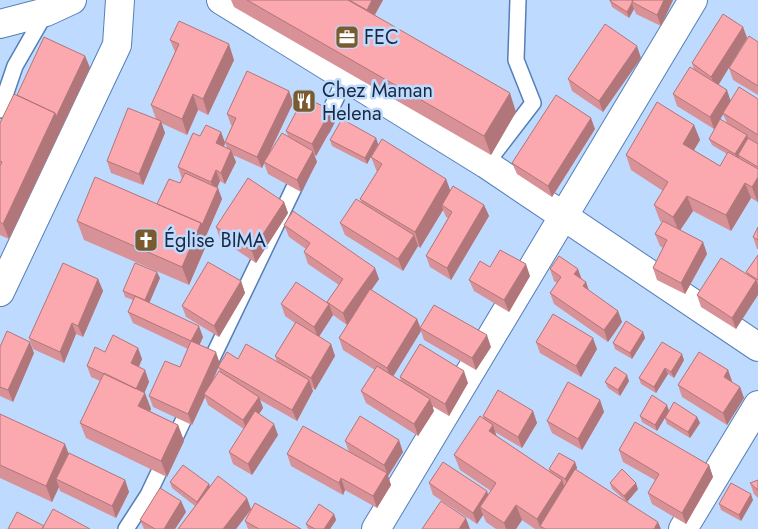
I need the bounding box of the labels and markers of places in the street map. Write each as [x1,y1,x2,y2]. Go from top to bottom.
place label: FEC [364,23,399,52]
office icon: FEC [334,24,360,50]
place label: Chez Maman Helena [322,76,433,128]
restaurant icon: Chez Maman Helena [291,88,317,114]
place label: Église BIMA [164,226,267,255]
church icon: Église BIMA [133,227,159,253]

